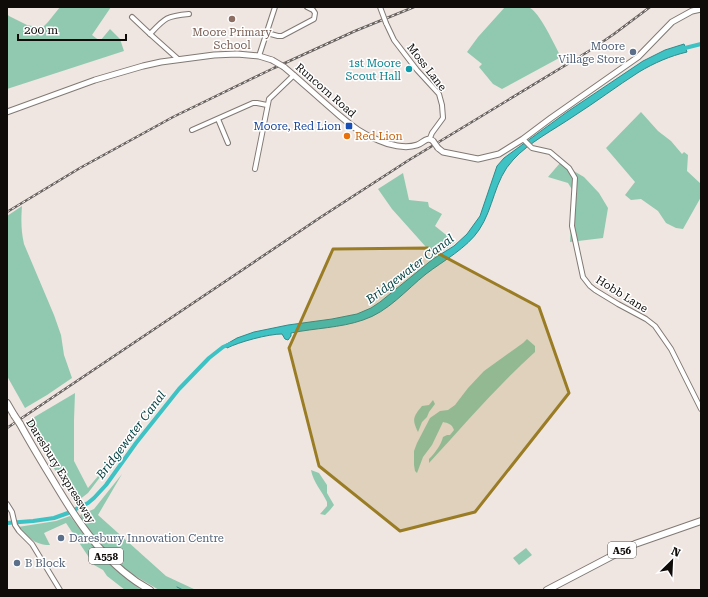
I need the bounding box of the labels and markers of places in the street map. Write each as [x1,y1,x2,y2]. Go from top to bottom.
marker: Moore Primary School [227,14,237,24]
place label: Moore Primary School [192,26,272,52]
place label: Moore Village Store [558,40,625,66]
marker: Moore Village Store [628,47,638,57]
place label: 1st Moore Scout Hall [346,57,402,83]
marker: 1st Moore Scout Hall [404,64,414,74]
place label: Moore, Red Lion [253,120,341,133]
marker: Moore, Red Lion [344,121,354,131]
place label: Red Lion [355,130,403,143]
marker: Red Lion [342,131,352,141]
place label: Daresbury Innovation Centre [69,532,224,545]
marker: Daresbury Innovation Centre [56,533,66,543]
place label: B Block [25,557,66,570]
marker: B Block [12,558,22,568]

